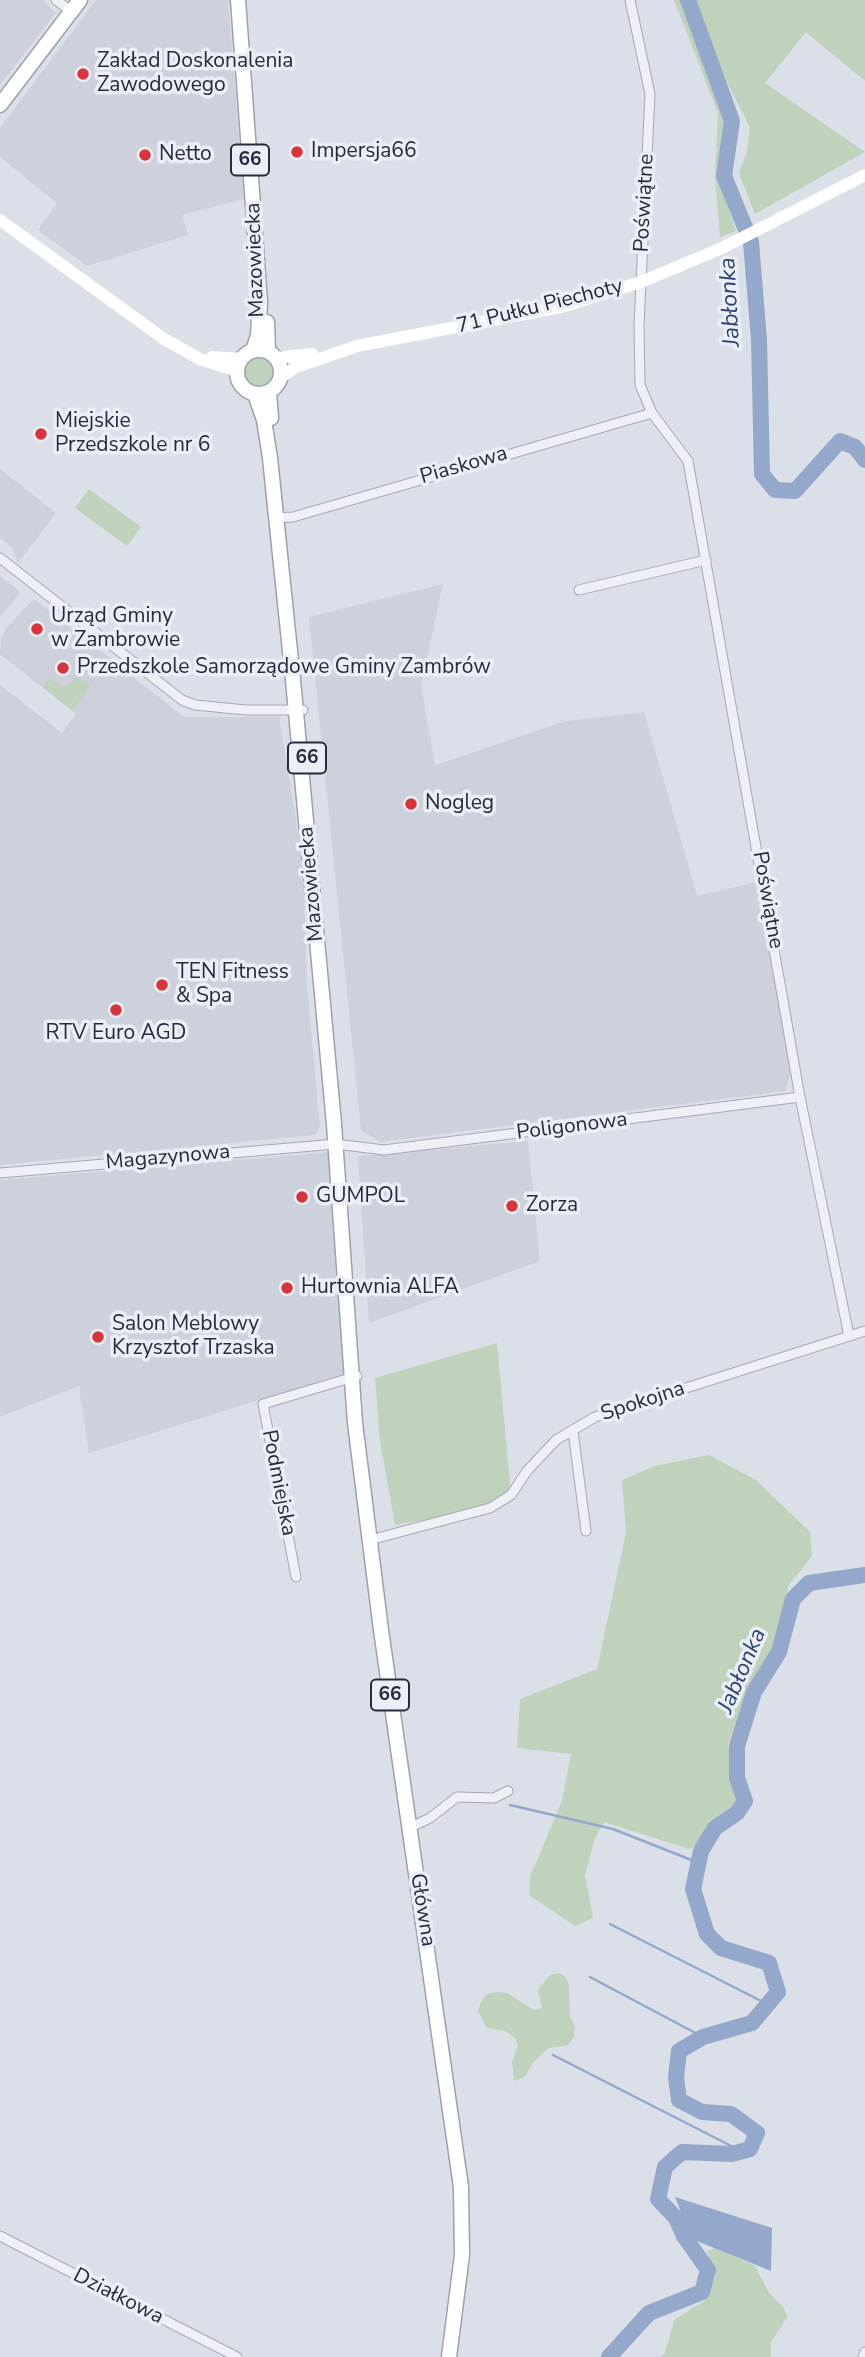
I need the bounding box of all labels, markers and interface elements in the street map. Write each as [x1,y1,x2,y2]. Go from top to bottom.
place label: Zakład Doskonalenia Zawodowego [97,49,293,99]
marker: Zakład Doskonalenia Zawodowego [75,66,91,82]
place label: Impersja66 [311,139,417,165]
place label: Netto [159,142,212,168]
road number: 66 [231,144,269,176]
marker: Impersja66 [289,144,305,160]
marker: Netto [137,147,153,163]
street label: Poświątne [630,153,660,253]
street label: Mazowiecka [241,202,271,318]
water label: Jabłonka [715,257,747,347]
street label: 71 Pułku Piechoty [454,274,626,340]
place label: Miejskie Przedszkole nr 6 [55,409,210,459]
marker: Miejskie Przedszkole nr 6 [33,426,49,442]
street label: Piaskowa [417,442,511,490]
place label: Urząd Gminy w Zambrowie [51,604,180,654]
marker: Urząd Gminy w Zambrowie [29,621,45,637]
place label: Przedszkole Samorządowe Gminy Zambrów [77,655,491,681]
marker: Przedszkole Samorządowe Gminy Zambrów [55,660,71,676]
road number: 66 [288,743,326,774]
place label: Nogleg [425,791,494,817]
marker: Nogleg [403,796,419,812]
street label: Mazowiecka [294,826,330,942]
street label: Poświątne [746,849,788,951]
place label: TEN Fitness & Spa [176,960,289,1010]
marker: TEN Fitness & Spa [154,977,170,993]
marker: RTV Euro AGD [108,1002,124,1018]
place label: RTV Euro AGD [46,1021,186,1047]
street label: Poligonowa [515,1108,629,1146]
street label: Magazynowa [105,1140,231,1176]
place label: GUMPOL [316,1184,405,1210]
marker: GUMPOL [294,1189,310,1205]
place label: Zorza [526,1193,578,1219]
marker: Zorza [504,1198,520,1214]
place label: Hurtownia ALFA [301,1275,459,1301]
marker: Hurtownia ALFA [279,1280,295,1296]
place label: Salon Meblowy Krzysztof Trzaska [112,1312,275,1362]
marker: Salon Meblowy Krzysztof Trzaska [90,1329,106,1345]
street label: Spokojna [598,1377,688,1427]
street label: Podmiejska [255,1428,301,1538]
water label: Jabłonka [713,1625,773,1717]
road number: 66 [371,1680,409,1710]
street label: Główna [404,1872,440,1948]
street label: Działkowa [69,2264,167,2330]

